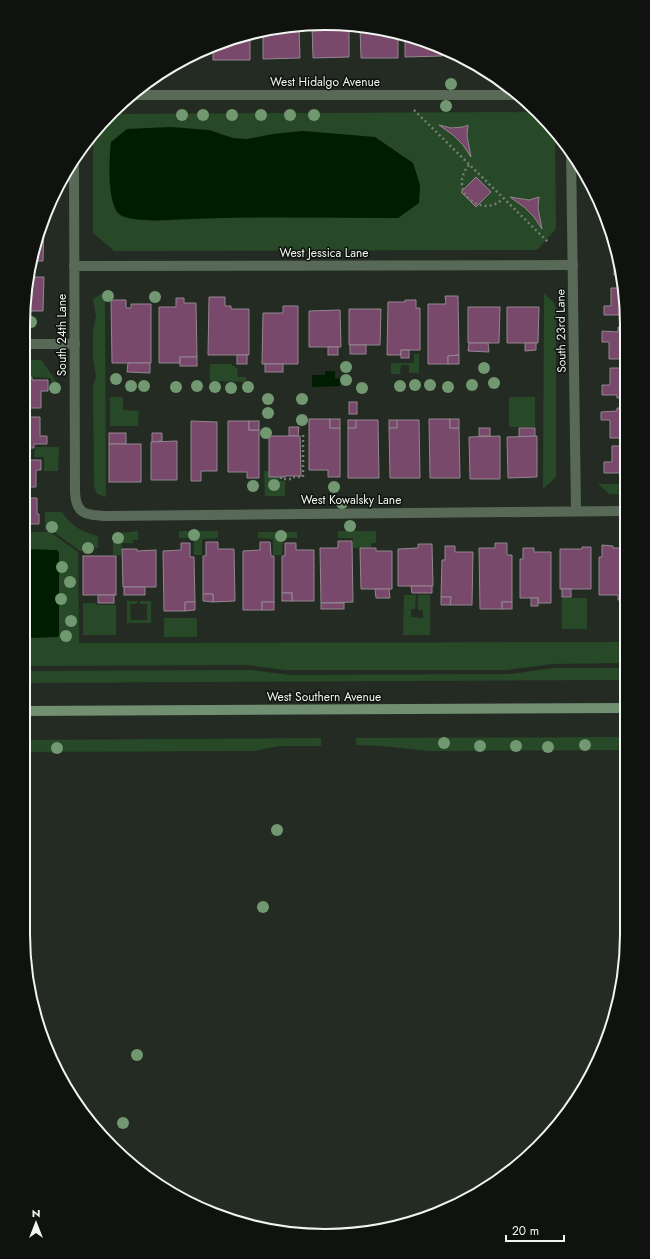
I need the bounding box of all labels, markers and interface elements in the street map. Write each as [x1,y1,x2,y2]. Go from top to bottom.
street label: West Hidalgo Avenue [270,73,380,91]
street label: West Jessica Lane [279,244,369,262]
street label: South 23rd Lane [551,289,571,373]
street label: South 24th Lane [53,294,71,376]
street label: West Kowalsky Lane [301,491,401,509]
street label: West Southern Avenue [267,688,381,706]
north arrow [16,1203,56,1243]
text: N [32,1205,40,1221]
scale bar [506,1217,564,1243]
text: 20 m [512,1222,539,1240]

